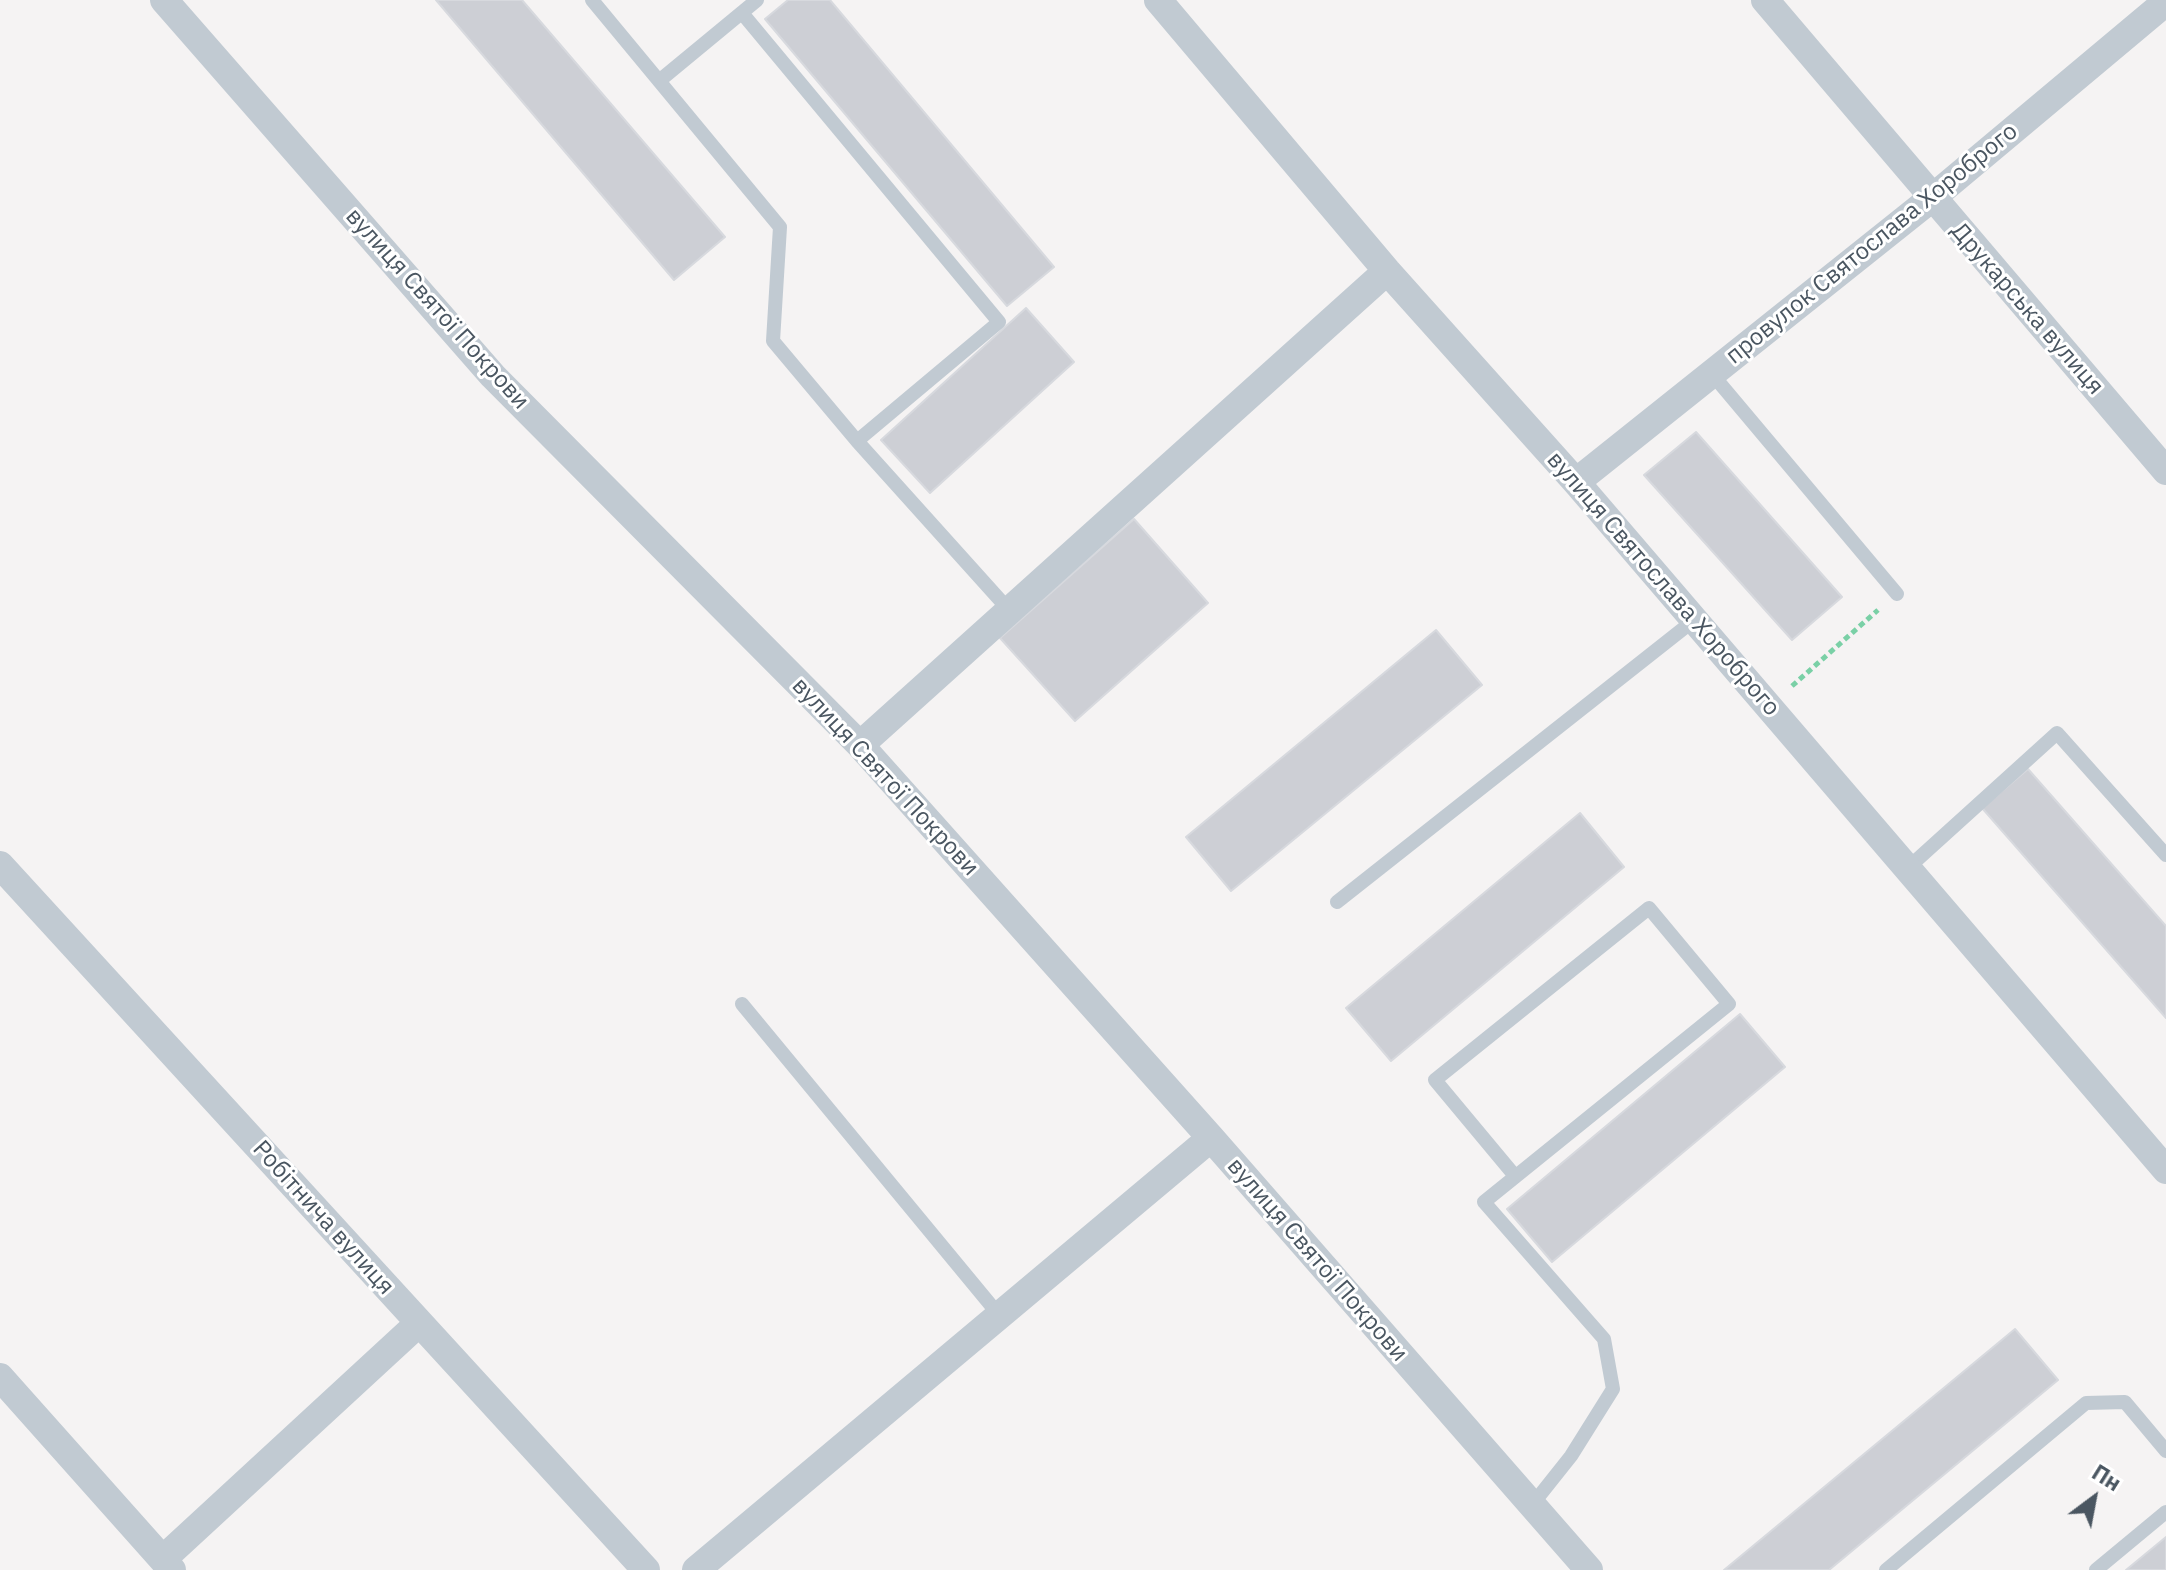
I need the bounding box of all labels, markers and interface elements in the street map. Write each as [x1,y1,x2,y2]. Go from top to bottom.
street label: провулок Святослава Хороброго [1720,117,2024,371]
street label: вулиця Святої Покрови [339,203,535,415]
street label: Друкарська вулиця [1944,217,2110,401]
street label: вулиця Святослава Хороброго [1540,446,1786,722]
street label: вулиця Святої Покрови [786,672,984,882]
street label: Робітнича вулиця [246,1135,400,1301]
street label: вулиця Святої Покрови [1221,1152,1413,1368]
text: Пн [2087,1457,2127,1497]
north arrow [2054,1458,2134,1538]

